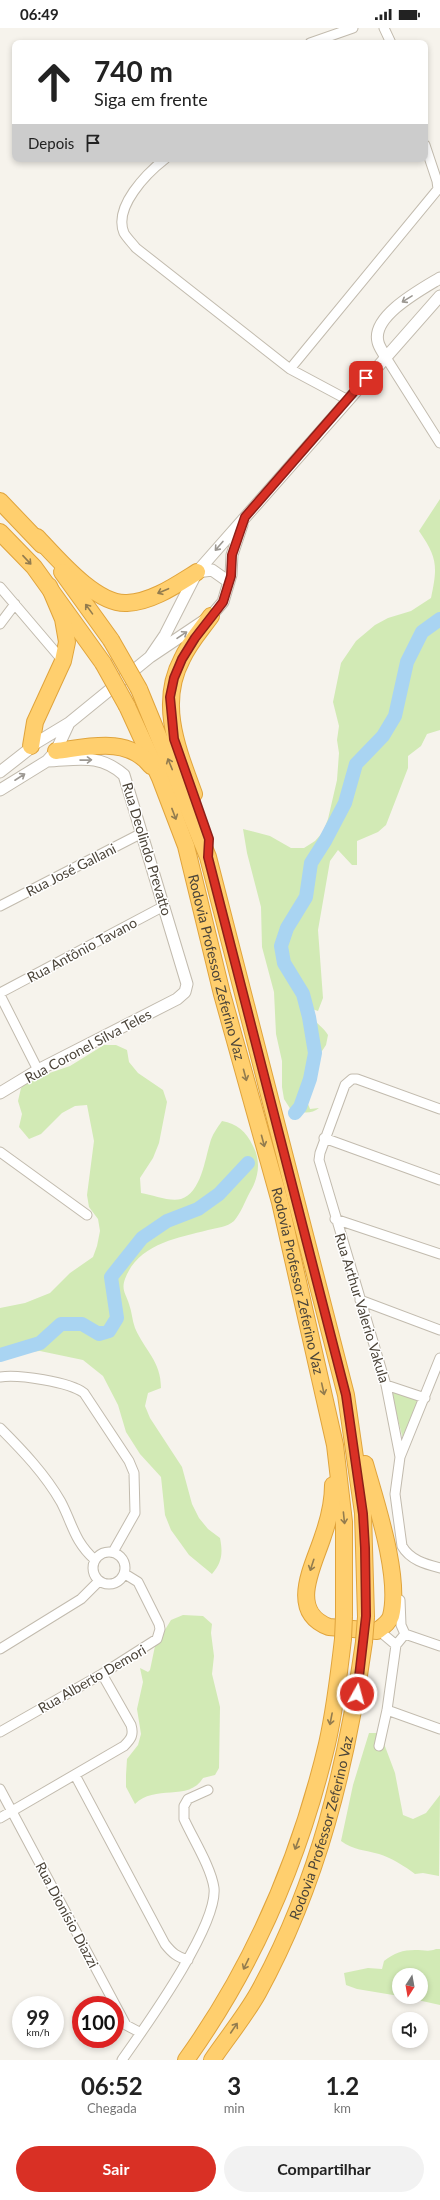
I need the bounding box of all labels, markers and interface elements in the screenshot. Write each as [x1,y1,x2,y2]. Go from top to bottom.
text: 06:49 [20,5,59,23]
text: 740 m [94,54,173,88]
icon: ahead [28,56,80,108]
text: Siga em frente [94,88,208,110]
icon: arrive [82,132,104,154]
text: Depois [28,134,74,152]
one-way arrow [402,295,413,303]
pin [349,361,383,395]
icon: arrive [355,367,377,389]
one-way arrow [215,540,224,551]
one-way arrow [23,555,32,565]
one-way arrow [158,588,170,596]
one-way arrow [84,603,93,614]
one-way arrow [176,631,187,639]
one-way arrow [79,756,92,764]
one-way arrow [166,758,173,770]
one-way arrow [15,773,26,781]
street label: Rua Deolindo Prevatto [119,780,176,918]
one-way arrow [170,808,178,820]
street label: Rua José Gallani [23,840,119,900]
street label: Rodovia Professor Zeferino Vaz [185,872,249,1062]
street label: Rua Antônio Tavano [24,913,140,986]
street label: Rua Coronel Silva Teles [22,1005,154,1086]
one-way arrow [241,1068,249,1081]
one-way arrow [260,1134,267,1147]
street label: Rodovia Professor Zeferino Vaz [268,1185,328,1376]
street label: Rua Arthur Valerio Vakula [332,1231,393,1385]
one-way arrow [320,1383,328,1396]
one-way arrow [340,1511,347,1524]
one-way arrow [308,1558,315,1571]
street label: Rua Alberto Demori [35,1641,149,1716]
position arrow [336,1673,378,1715]
one-way arrow [327,1712,335,1725]
street label: Rodovia Professor Zeferino Vaz [285,1734,356,1922]
one-way arrow [293,1838,300,1850]
street label: Rua Dionísio Diazzi [32,1859,103,1971]
one-way arrow [242,1958,249,1970]
north arrow [392,1968,428,2004]
map controls [392,1968,428,2048]
speed limit sign: 100 [72,1996,124,2048]
text: 99 [26,2005,50,2029]
button: sound [392,2012,428,2048]
one-way arrow [230,2023,238,2034]
text: km/h [26,2026,50,2038]
text: 06:52 [81,2071,143,2100]
text: 3 [227,2071,241,2100]
text: 1.2 [326,2071,359,2100]
text: Chegada [87,2100,137,2116]
text: min [224,2100,245,2116]
text: km [334,2100,351,2116]
button: Sair [16,2146,216,2192]
button: Compartilhar [224,2146,424,2192]

